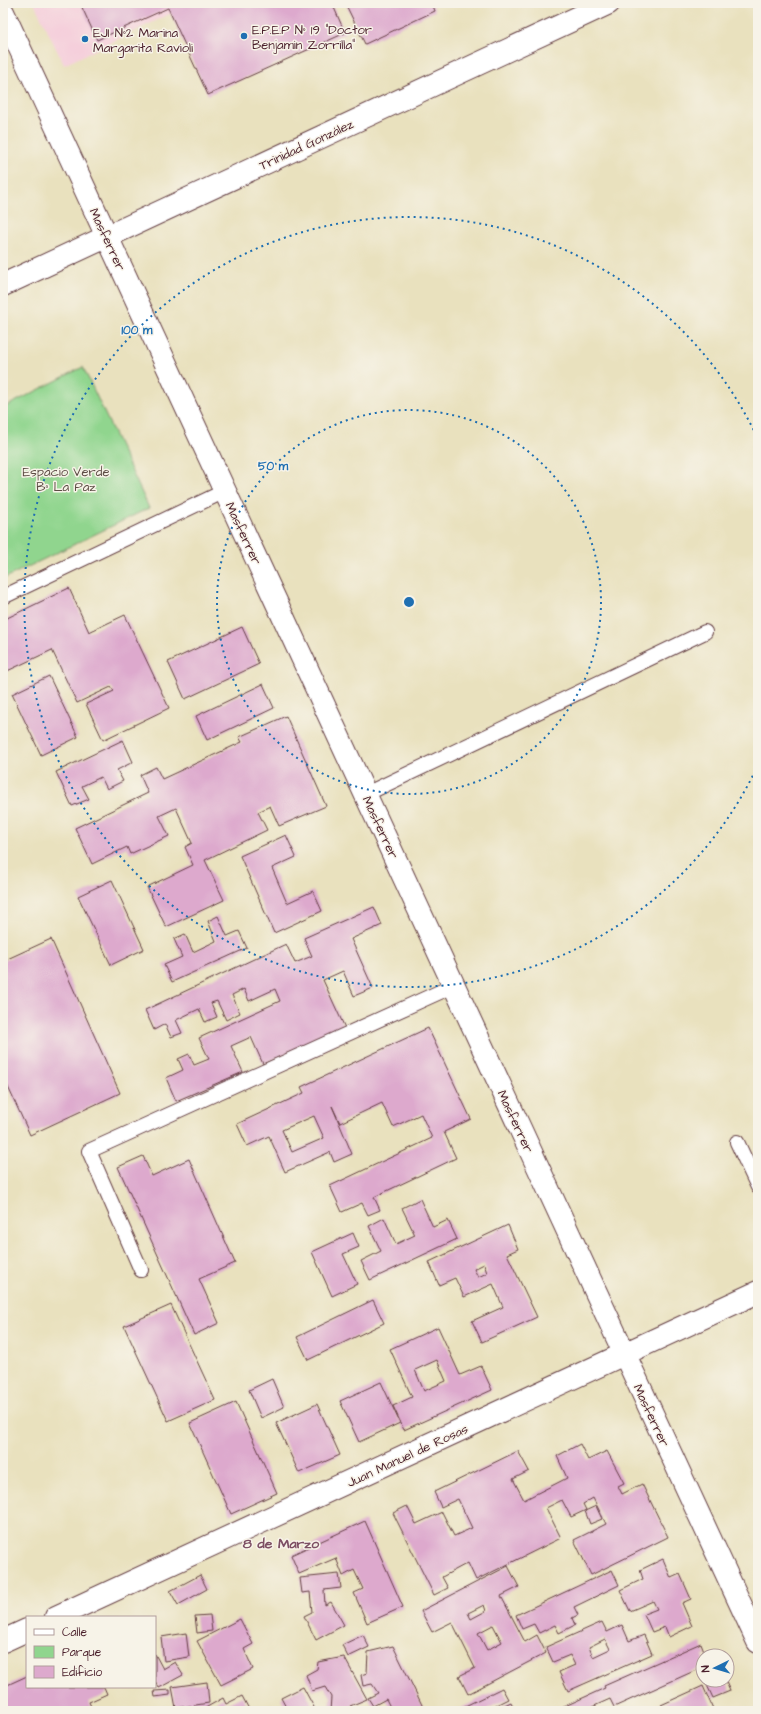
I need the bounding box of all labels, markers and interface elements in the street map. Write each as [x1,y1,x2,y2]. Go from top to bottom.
place label: E.P.E.P N° 19 "Doctor Benjamin Zorrilla" [252,21,372,54]
place label: EJI N°2 Marina Margarita Ravioli [93,24,193,58]
marker: E.P.E.P N° 19 "Doctor Benjamin Zorrilla" [239,31,249,41]
marker: EJI N°2 Marina Margarita Ravioli [80,34,90,44]
street label: Trinidad González [256,115,357,175]
street label: Masferrer [85,205,129,274]
text: 100 m [122,322,153,339]
text: 50 m [258,458,289,475]
park label: Espacio Verde B° La Paz [23,463,109,496]
street label: Masferrer [221,499,265,568]
centre of rings [402,595,416,609]
street label: Masferrer [358,793,402,862]
street label: Masferrer [493,1087,537,1156]
street label: Masferrer [629,1381,673,1450]
street label: Juan Manuel de Rosas [344,1420,471,1492]
district label: 8 de Marzo [243,1534,319,1554]
legend [26,1616,156,1688]
text: Calle [62,1624,87,1641]
text: Parque [62,1644,102,1661]
north arrow [695,1648,735,1688]
text: Edificio [62,1664,102,1681]
text: N [698,1665,713,1673]

